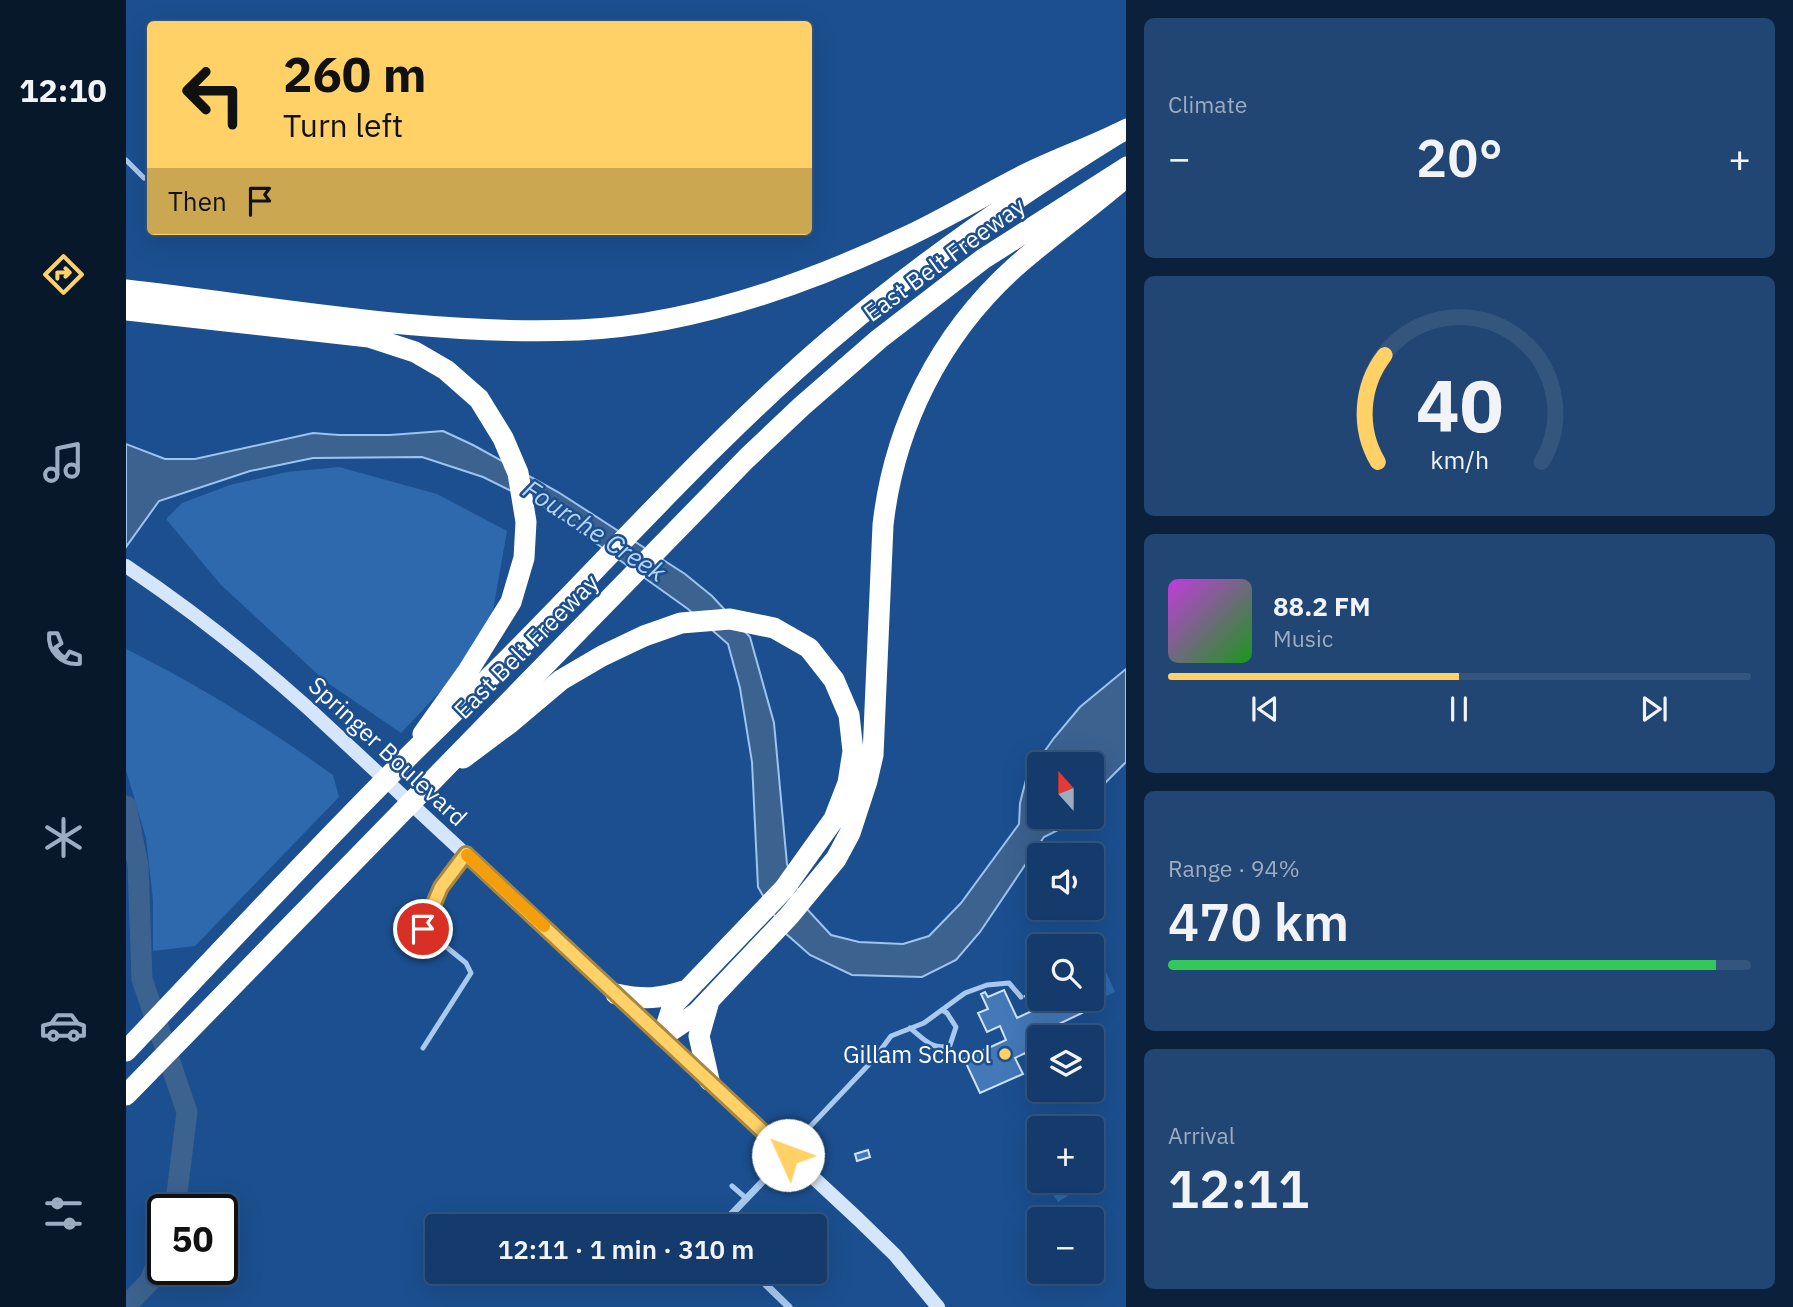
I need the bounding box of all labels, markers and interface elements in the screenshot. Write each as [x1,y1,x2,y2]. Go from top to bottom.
text: 260 m [283,42,427,105]
icon: left [168,49,259,140]
text: 12:10 [19,69,107,111]
text: Climate [1168,89,1247,119]
text: Turn left [283,104,403,146]
text: 20° [1416,124,1503,191]
text: − [1168,133,1191,182]
text: + [1728,133,1751,182]
icon: arrive [241,182,279,220]
text: Then [168,184,227,218]
street label: East Belt Freeway [857,189,1031,329]
icon: directions [39,250,88,299]
text: 40 [1416,357,1503,452]
icon: music [39,438,88,487]
text: km/h [1430,442,1489,475]
water label: Fourche Creek [517,471,673,589]
street label: East Belt Freeway [447,567,605,725]
text: 88.2 FM [1273,589,1371,623]
text: Music [1273,623,1333,653]
icon: phone [39,625,88,674]
street label: Springer Boulevard [302,669,474,833]
icon: previous [1246,690,1284,728]
icon: pause [1440,690,1478,728]
icon: next [1635,690,1673,728]
north arrow [1027,752,1104,830]
map controls [1027,752,1104,1284]
icon: climate [39,813,88,862]
button: sound [1027,843,1104,920]
text: Range · 94% [1168,853,1300,883]
text: 470 km [1168,888,1349,955]
pin [393,899,453,959]
icon: arrive [404,910,442,948]
button: search [1027,934,1104,1011]
icon: car [39,1001,88,1050]
button: layers [1027,1025,1104,1102]
place label: Gillam School [843,1038,991,1070]
marker: Gillam School [997,1046,1013,1062]
button: + [1027,1116,1104,1193]
position arrow [751,1118,825,1192]
text: Arrival [1168,1120,1235,1150]
text: 12:11 [1168,1155,1309,1222]
icon: filters [39,1189,88,1238]
speed limit sign: 50 [147,1194,238,1285]
button: − [1027,1207,1104,1284]
text: 12:11 · 1 min · 310 m [498,1232,754,1266]

